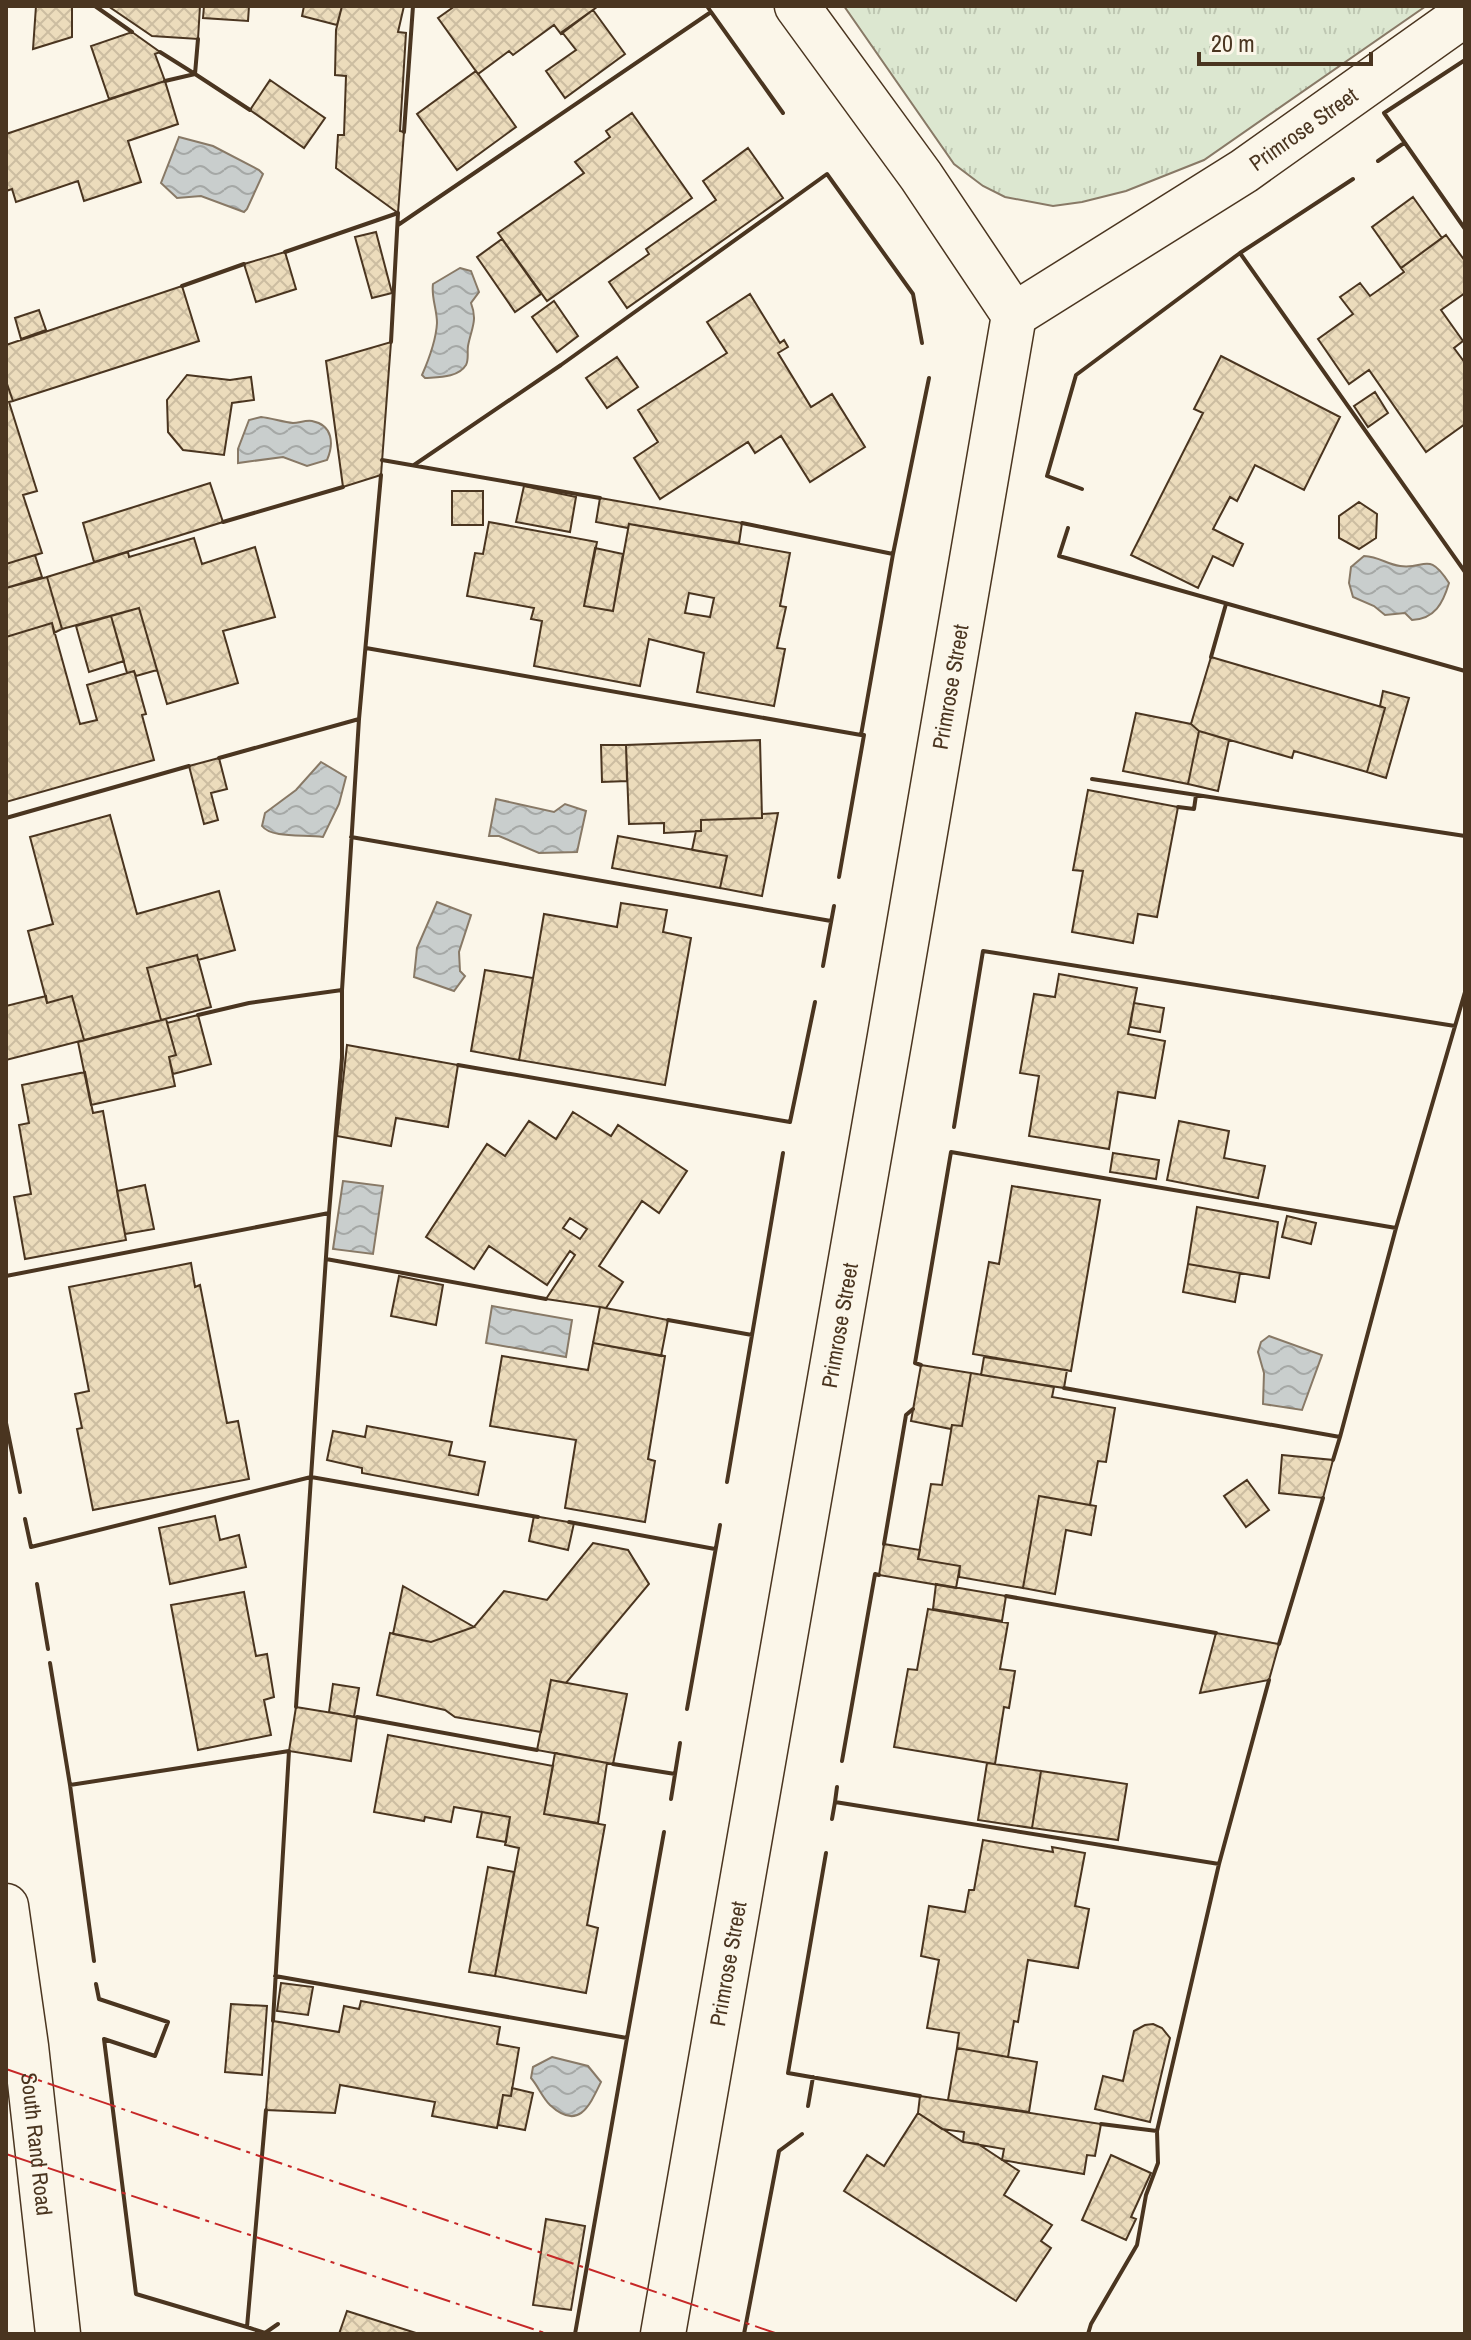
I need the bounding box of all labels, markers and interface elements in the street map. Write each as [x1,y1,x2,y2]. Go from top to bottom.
scale bar [1199,16,1371,66]
text: 20 m [1211,27,1255,59]
street label: Primrose Street [1243,80,1363,178]
street label: Primrose Street [925,622,976,752]
street label: Primrose Street [814,1260,865,1390]
street label: Primrose Street [702,1899,753,2029]
street label: South Rand Road [14,2071,60,2217]

